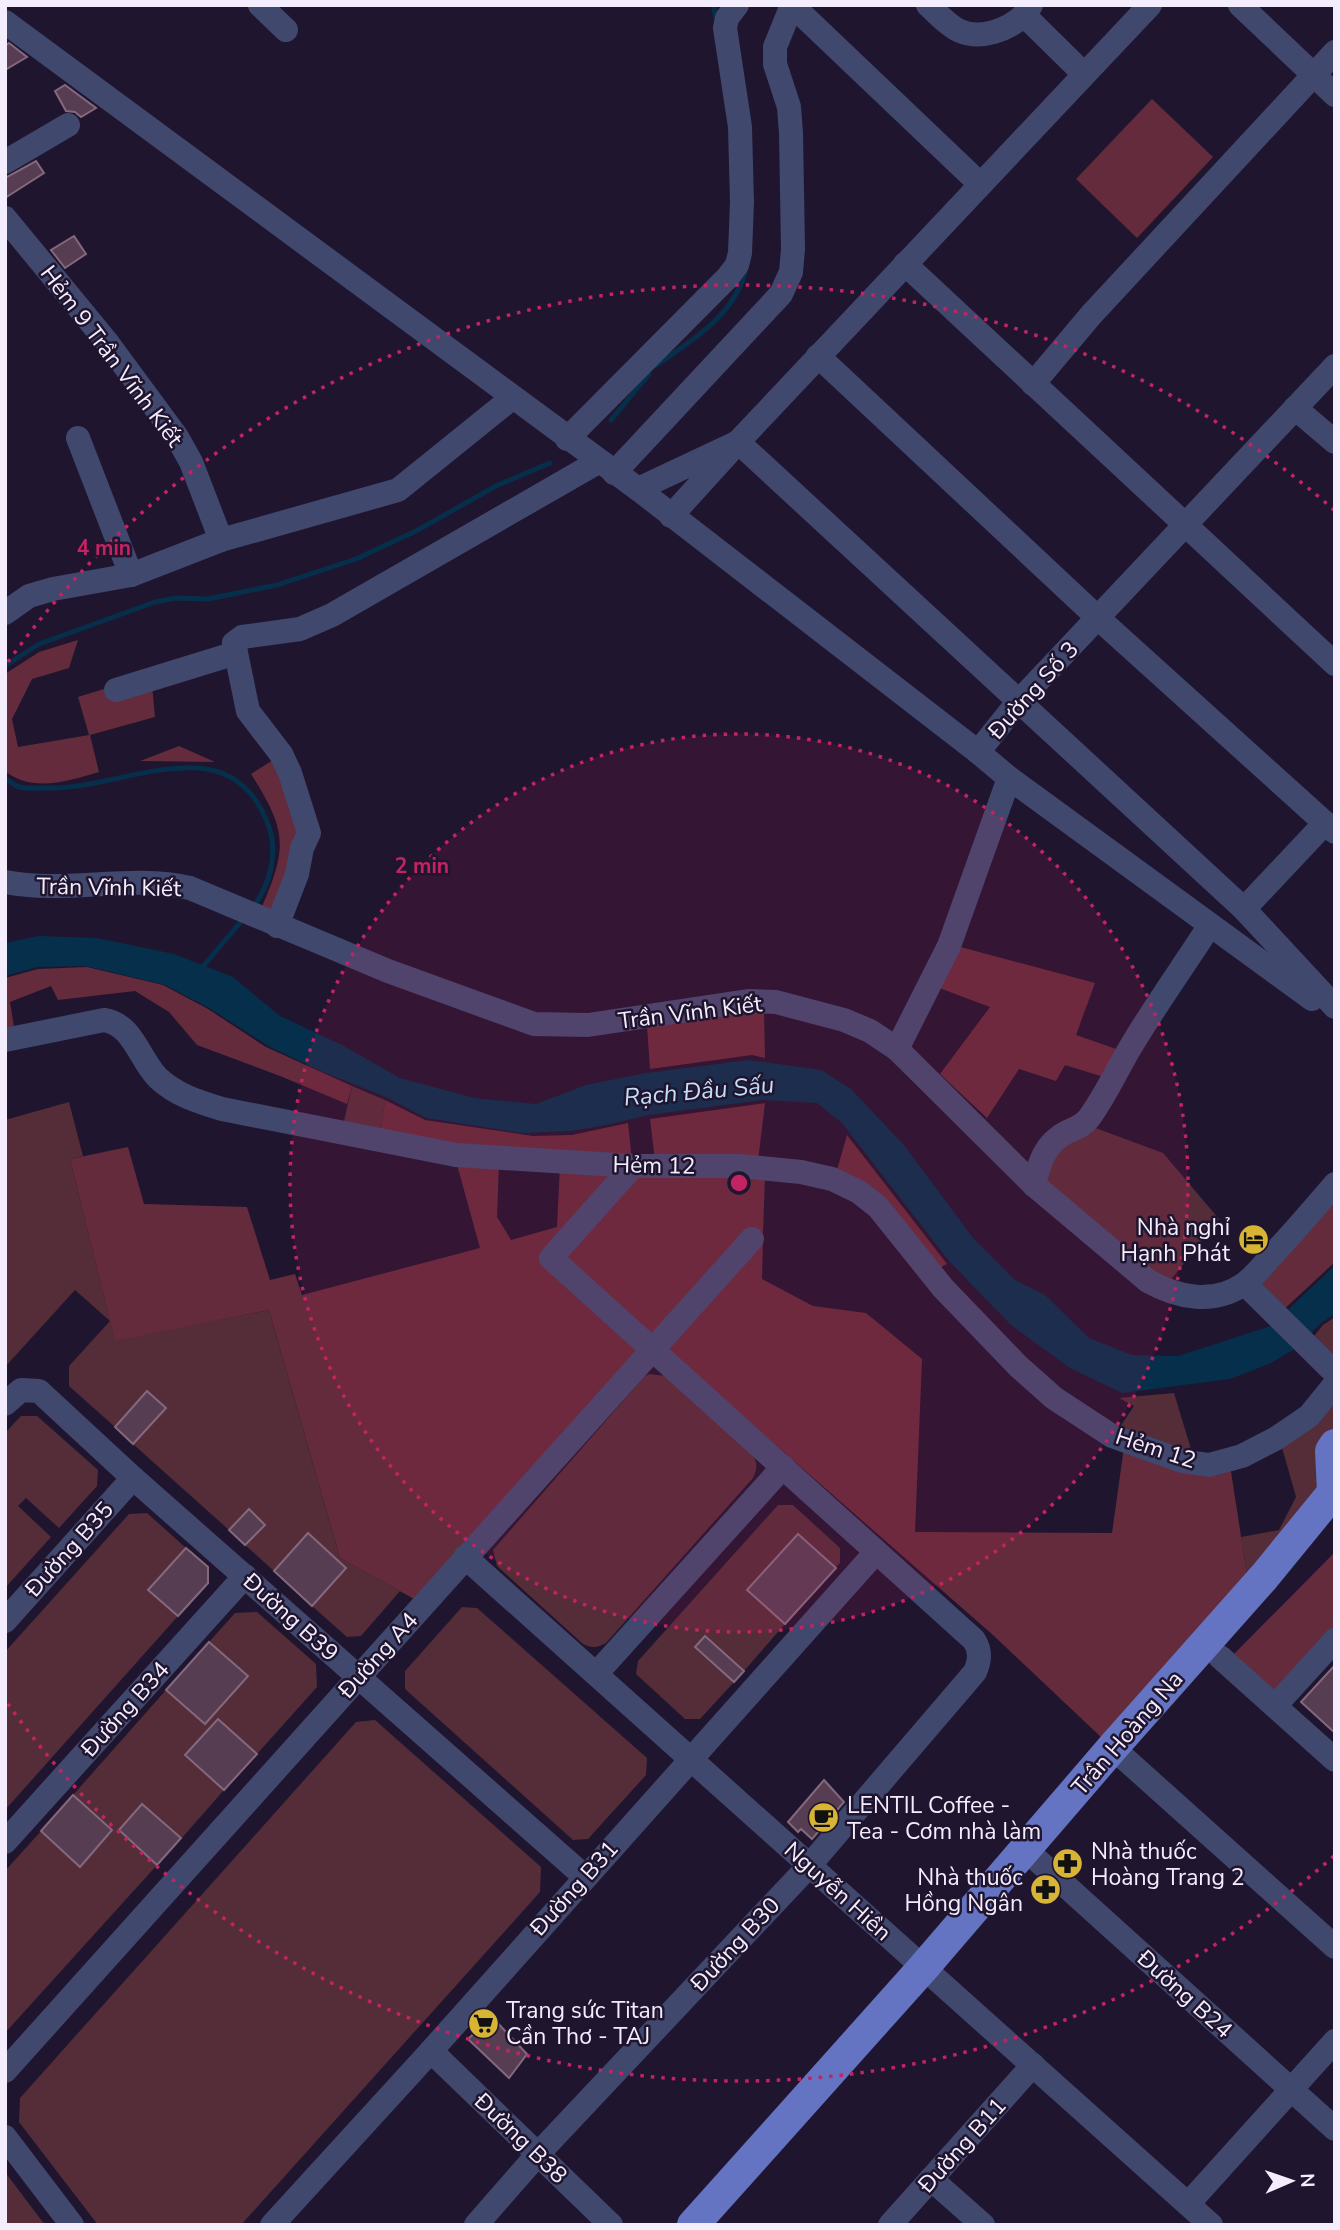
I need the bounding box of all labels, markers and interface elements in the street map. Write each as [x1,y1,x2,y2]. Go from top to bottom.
street label: Hẻm 9 Trần Vĩnh Kiết [33,259,191,454]
text: 4 min [77,534,131,562]
street label: Đường Số 3 [980,635,1086,747]
text: 2 min [395,852,449,880]
street label: Trần Vĩnh Kiết [36,871,182,904]
street label: Trần Vĩnh Kiết [616,988,765,1037]
water label: Rạch Đầu Sấu [623,1068,775,1114]
street label: Hẻm 12 [612,1149,696,1182]
centre of rings [727,1171,751,1195]
place label: Nhà nghỉ Hạnh Phát [1120,1212,1231,1269]
hotel icon: Nhà nghỉ Hạnh Phát [1236,1223,1270,1257]
street label: Hẻm 12 [1112,1421,1200,1476]
street label: Đường B35 [18,1495,120,1604]
street label: Đường B39 [236,1566,345,1668]
street label: Đường A4 [331,1606,425,1706]
street label: Đường B34 [74,1655,176,1764]
street label: Trần Hoàng Na [1065,1664,1190,1802]
place label: LENTIL Coffee - Tea - Cơm nhà làm [847,1790,1041,1847]
cafe icon: LENTIL Coffee - Tea - Cơm nhà làm [807,1801,841,1835]
street label: Đường B31 [523,1834,625,1943]
street label: Nguyễn Hiền [777,1835,898,1948]
place label: Nhà thuốc Hoàng Trang 2 [1091,1836,1245,1893]
pharmacy icon: Nhà thuốc Hoàng Trang 2 [1051,1847,1085,1881]
place label: Nhà thuốc Hồng Ngân [905,1862,1023,1919]
pharmacy icon: Nhà thuốc Hồng Ngân [1029,1873,1063,1907]
street label: Đường B30 [683,1890,787,1999]
street label: Đường B24 [1130,1943,1239,2045]
place label: Trang sức Titan Cần Thơ - TAJ [506,1995,664,2052]
supermarket icon: Trang sức Titan Cần Thơ - TAJ [466,2006,500,2040]
street label: Đường B38 [467,2085,574,2191]
street label: Đường B11 [911,2091,1013,2200]
north arrow [1256,2146,1326,2216]
text: N [1294,2173,1320,2188]

